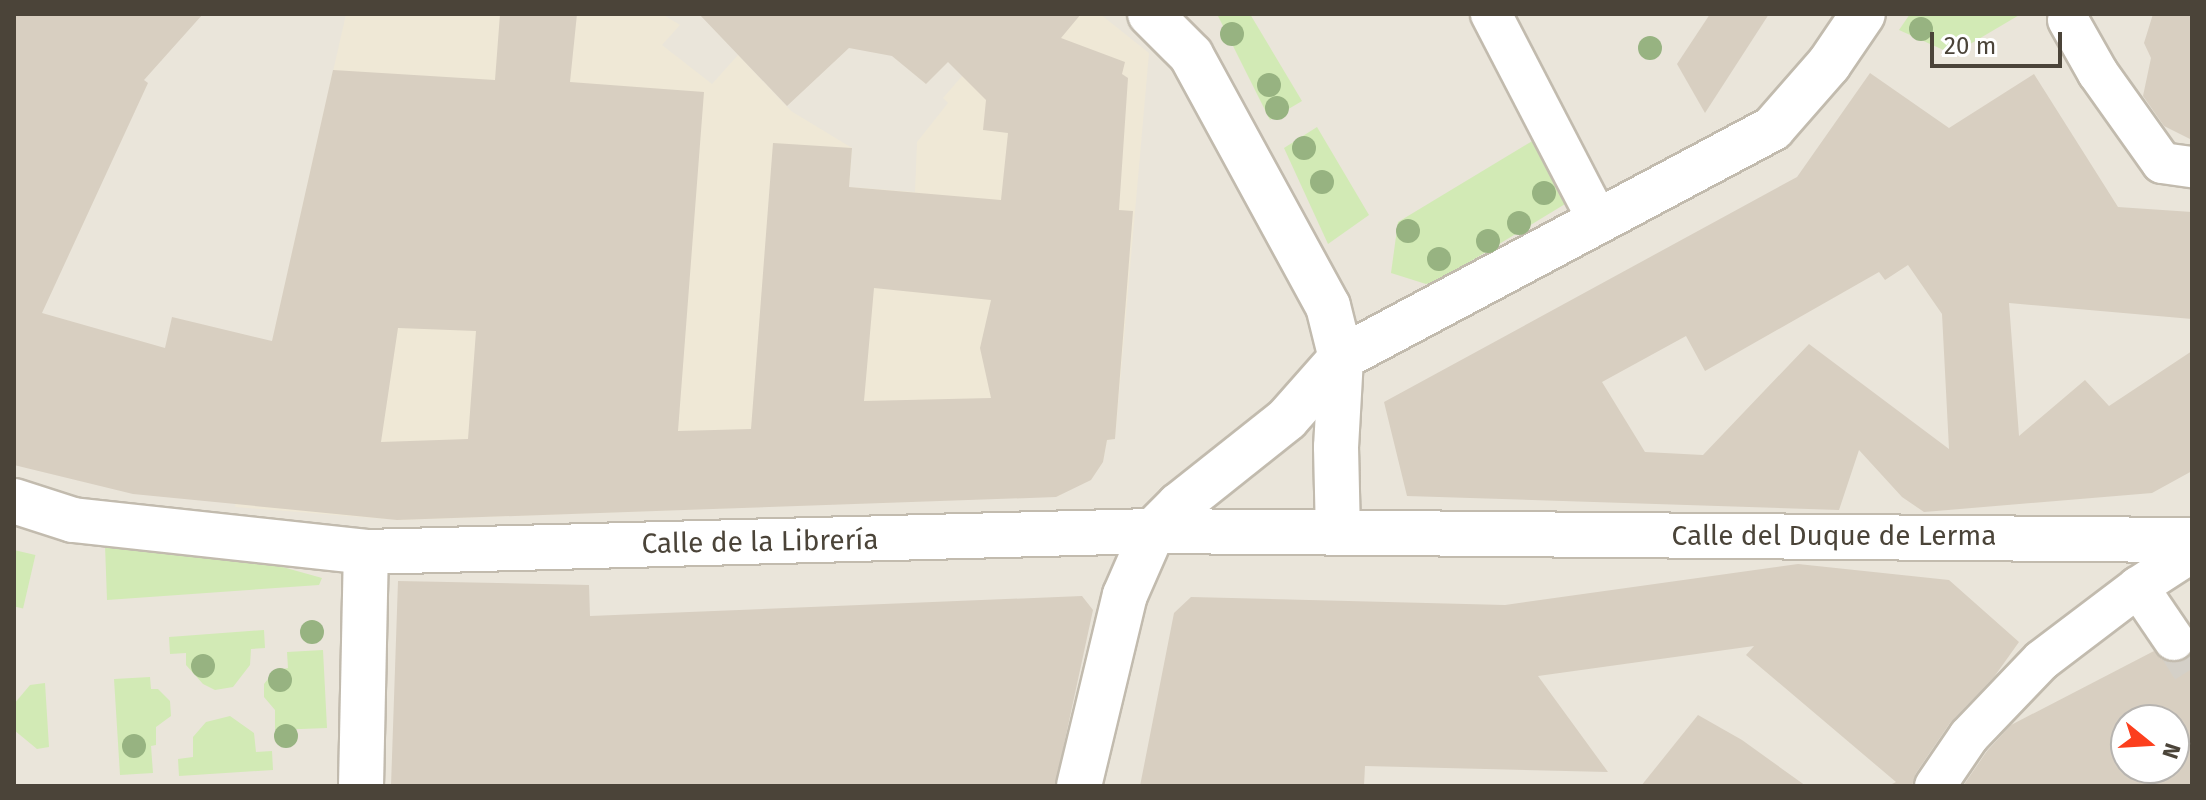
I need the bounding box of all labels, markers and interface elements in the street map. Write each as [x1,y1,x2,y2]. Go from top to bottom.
scale bar [1934,16,2066,66]
text: 20 m [1944,32,1996,60]
street label: Calle del Duque de Lerma [1672,519,1996,553]
street label: Calle de la Librería [641,523,879,561]
north arrow [2110,704,2190,784]
text: N [2156,740,2186,762]

